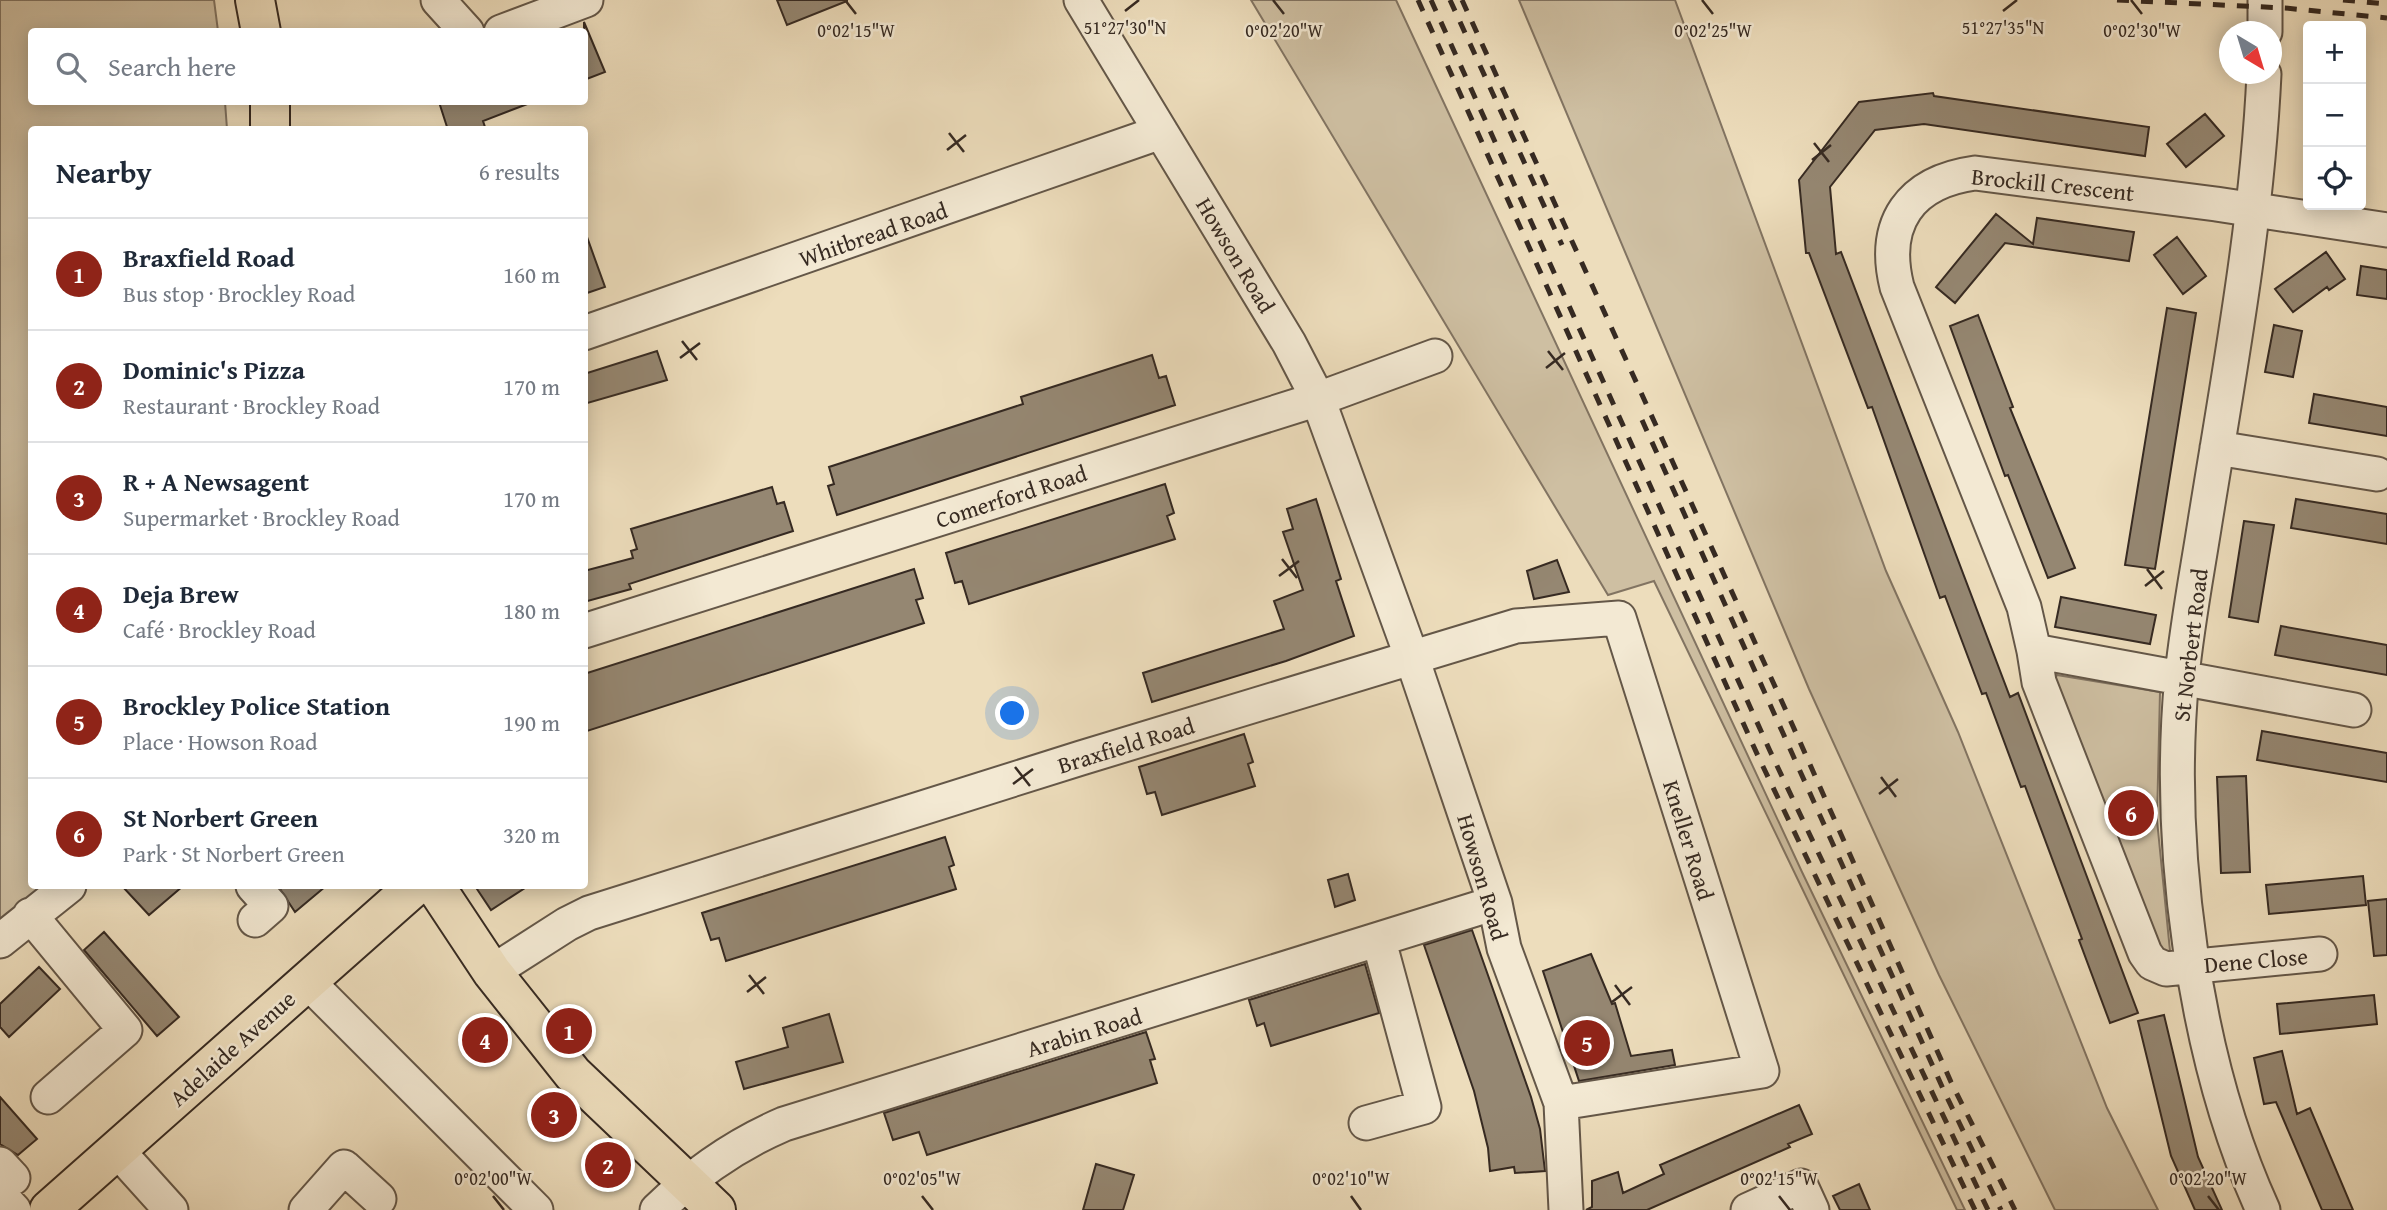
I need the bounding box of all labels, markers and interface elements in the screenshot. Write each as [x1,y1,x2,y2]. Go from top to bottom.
text: 51°27'30"N [1084,14,1167,41]
text: 51°27'35"N [1962,14,2045,41]
text: 0°02'15"W [817,17,896,44]
text: 0°02'20"W [1245,17,1324,44]
text: 0°02'25"W [1674,17,1753,44]
text: 0°02'30"W [2103,17,2182,44]
north arrow [2219,21,2282,84]
map controls [2303,21,2366,210]
button: + [2303,21,2366,84]
search box [28,28,588,105]
text: Search here [108,47,236,86]
icon: search [52,48,90,86]
button: − [2303,84,2366,147]
button: locate [2303,147,2366,210]
text: Nearby [56,150,152,194]
text: 6 results [479,155,560,188]
street label: Brockill Crescent [1970,159,2136,209]
street label: Howson Road [1188,191,1284,320]
street label: Whitbread Road [794,193,952,275]
text: Braxfield Road [123,238,295,277]
text: 1 [73,258,85,291]
text: 160 m [503,258,560,291]
text: Bus stop · Brockley Road [123,277,355,310]
text: Dominic's Pizza [123,350,305,389]
text: 2 [73,370,85,403]
text: 170 m [503,370,560,403]
text: Restaurant · Brockley Road [123,389,380,422]
street label: Comerford Road [931,456,1091,536]
text: R + A Newsagent [123,462,309,501]
text: 3 [73,482,85,515]
text: 170 m [503,482,560,515]
text: Supermarket · Brockley Road [123,501,400,534]
street label: St Norbert Road [2164,566,2216,724]
text: Deja Brew [123,574,239,613]
text: 4 [73,594,85,627]
text: 180 m [503,594,560,627]
text: Café · Brockley Road [123,613,316,646]
text: Brockley Police Station [123,686,390,725]
your location [995,696,1029,730]
text: 5 [73,706,85,739]
text: 190 m [503,706,560,739]
street label: Braxfield Road [1054,708,1199,781]
text: Place · Howson Road [123,725,318,758]
street label: Kneller Road [1655,776,1723,905]
pin: 6 [2108,787,2154,839]
text: St Norbert Green [123,798,318,837]
street label: Howson Road [1449,810,1517,945]
text: 6 [73,818,85,851]
text: 320 m [503,818,560,851]
text: Park · St Norbert Green [123,837,345,870]
street label: Dene Close [2203,939,2309,981]
street label: Adelaide Avenue [162,982,302,1114]
street label: Arabin Road [1022,999,1146,1065]
pin: 1 [546,1005,592,1057]
pin: 4 [462,1014,508,1066]
pin: 5 [1564,1017,1610,1069]
pin: 3 [531,1089,577,1141]
pin: 2 [585,1139,631,1191]
text: 0°02'00"W [454,1165,533,1192]
text: 0°02'05"W [883,1165,962,1192]
text: 0°02'10"W [1312,1165,1391,1192]
text: 0°02'15"W [1740,1165,1819,1192]
text: 0°02'20"W [2169,1165,2248,1192]

